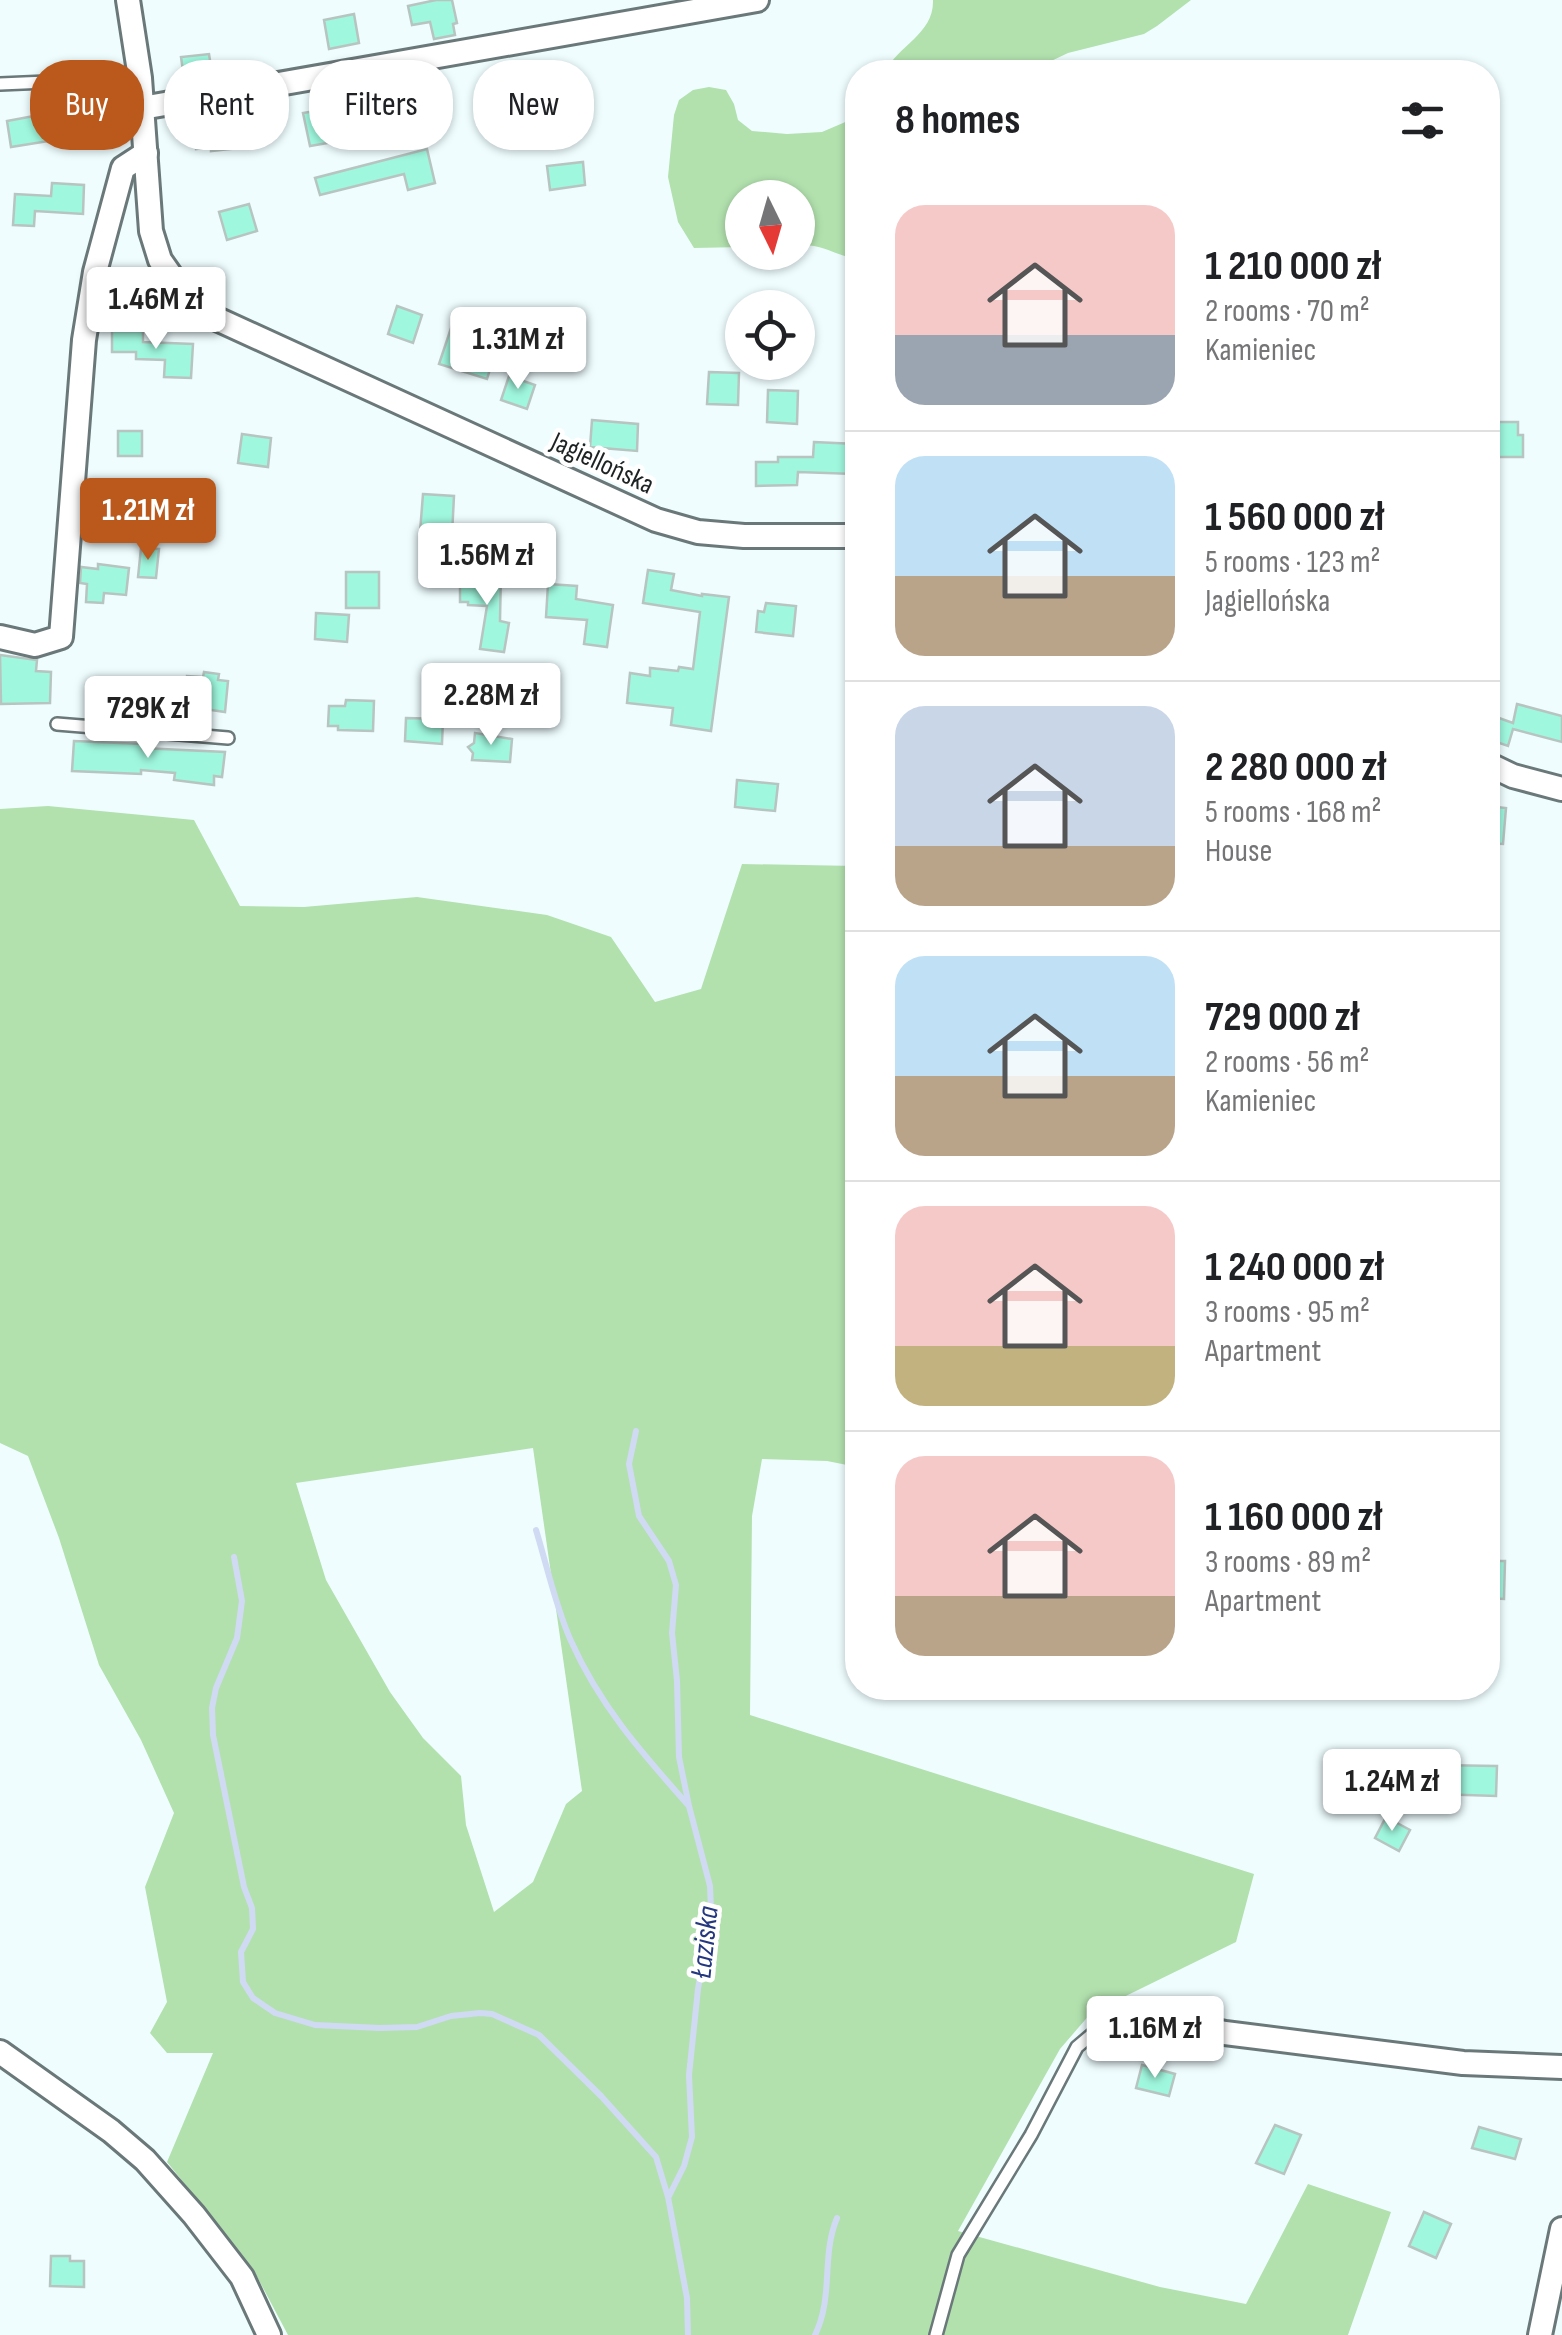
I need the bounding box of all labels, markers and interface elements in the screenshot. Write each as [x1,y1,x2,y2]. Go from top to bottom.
chip: Buy [30,60,144,150]
chip: Rent [164,60,289,150]
chip: Filters [309,60,453,150]
chip: New [473,60,594,150]
icon: filters [1395,93,1450,148]
text: 8 homes [895,95,1020,146]
north arrow [725,180,815,270]
map controls [725,180,815,380]
text: 1 210 000 zł [1205,241,1381,292]
icon: home [975,245,1095,365]
pin: 1.46M zł [53,267,259,352]
text: 1.46M zł [109,280,203,319]
button: locate [725,290,815,380]
text: 2 rooms · 70 m² [1205,292,1370,331]
pin: 1.31M zł [415,307,621,392]
text: 1.31M zł [472,320,564,359]
text: Kamieniec [1205,331,1316,370]
street label: Jagiellońska [545,425,659,501]
pin: 1.21M zł [45,478,251,563]
text: 1.21M zł [102,491,194,530]
text: 1 560 000 zł [1205,492,1384,543]
icon: home [975,496,1095,616]
pin: 1.56M zł [384,523,590,608]
text: 1.56M zł [440,536,534,575]
text: 5 rooms · 123 m² [1205,543,1381,582]
text: Jagiellońska [1205,582,1330,621]
pin: 2.28M zł [388,663,594,748]
pin: 729K zł [56,676,240,761]
text: 2.28M zł [443,676,539,715]
text: 729K zł [107,689,189,728]
text: 2 280 000 zł [1205,742,1386,793]
icon: home [975,746,1095,866]
text: 5 rooms · 168 m² [1205,793,1382,832]
text: House [1205,832,1272,871]
text: 729 000 zł [1205,992,1359,1043]
icon: home [975,996,1095,1116]
text: 2 rooms · 56 m² [1205,1043,1370,1082]
text: Kamieniec [1205,1082,1316,1121]
text: 1 240 000 zł [1205,1242,1384,1293]
icon: home [975,1246,1095,1366]
text: 3 rooms · 95 m² [1205,1293,1370,1332]
text: Apartment [1205,1332,1321,1371]
text: 1 160 000 zł [1205,1492,1382,1543]
icon: home [975,1496,1095,1616]
text: 3 rooms · 89 m² [1205,1543,1371,1582]
text: Apartment [1205,1582,1321,1621]
pin: 1.24M zł [1289,1749,1495,1834]
text: 1.24M zł [1345,1762,1439,1801]
water label: Łaziska [683,1904,727,1980]
pin: 1.16M zł [1052,1996,1258,2081]
text: 1.16M zł [1109,2009,1201,2048]

